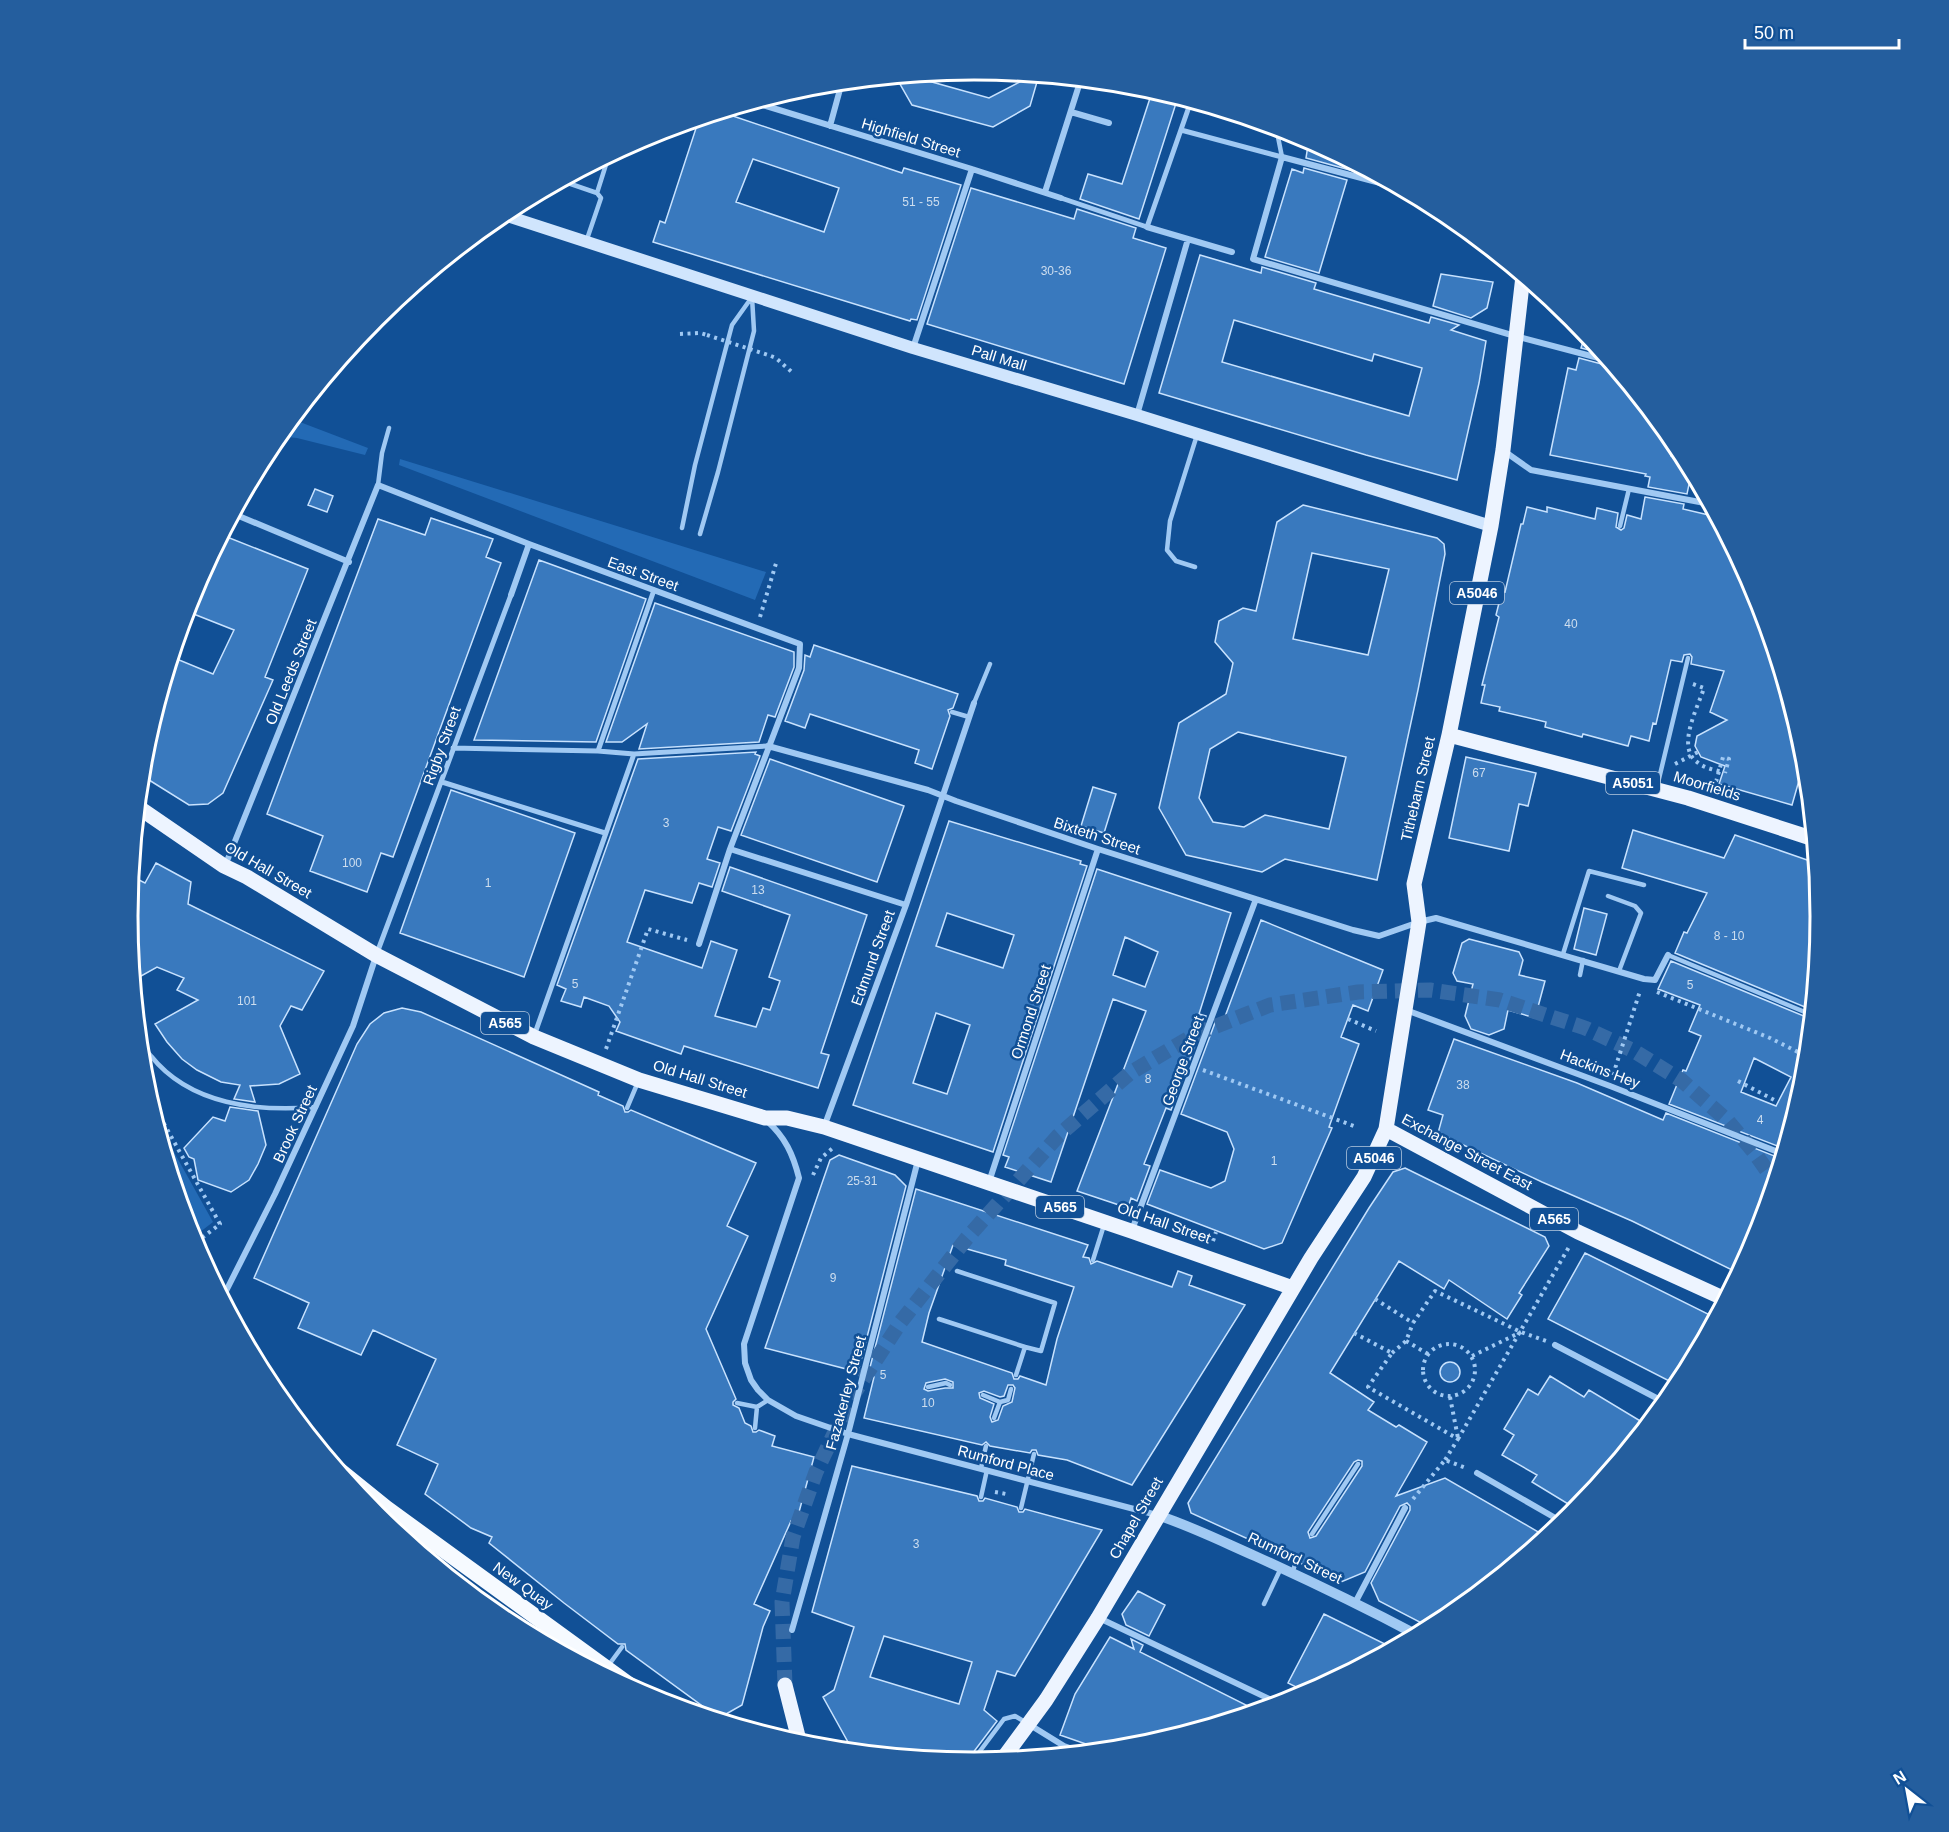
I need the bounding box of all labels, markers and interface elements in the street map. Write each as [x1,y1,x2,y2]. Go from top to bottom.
scale bar [1745,12,1900,50]
text: 50 m [1754,23,1794,43]
street label: Highfield Street [860,114,963,161]
house number: 51 - 55 [902,195,940,209]
house number: 30-36 [1041,264,1072,278]
street label: Pall Mall [970,341,1029,374]
street label: East Street [605,553,682,594]
road number: A5046 [1450,582,1504,604]
street label: Old Leeds Street [262,616,320,727]
house number: 40 [1564,617,1578,631]
street label: Rigby Street [419,703,464,788]
street label: Tithebarn Street [1397,734,1438,843]
house number: 67 [1472,766,1486,780]
street label: Moorfields [1672,767,1743,804]
road number: A5051 [1606,772,1660,794]
street label: Bixteth Street [1052,814,1143,858]
house number: 3 [663,816,670,830]
street label: Old Hall Street [222,838,315,902]
house number: 100 [342,856,362,870]
house number: 1 [485,876,492,890]
house number: 13 [751,883,765,897]
street label: Edmund Street [847,907,898,1008]
house number: 8 - 10 [1714,929,1745,943]
street label: Ormond Street [1007,962,1054,1061]
house number: 5 [572,977,579,991]
house number: 5 [1687,978,1694,992]
house number: 101 [237,994,257,1008]
road number: A565 [481,1012,529,1034]
street label: George Street [1158,1013,1207,1108]
street label: Hackins Hey [1558,1046,1643,1092]
street label: Old Hall Street [651,1056,750,1101]
house number: 8 [1145,1072,1152,1086]
house number: 38 [1456,1078,1470,1092]
street label: Brook Street [269,1082,320,1165]
street label: Exchange Street East [1399,1110,1536,1194]
house number: 4 [1757,1113,1764,1127]
road number: A5046 [1347,1147,1401,1169]
house number: 1 [1271,1154,1278,1168]
house number: 25-31 [847,1174,878,1188]
road number: A565 [1036,1196,1084,1218]
street label: Old Hall Street [1115,1199,1214,1247]
road number: A565 [1530,1208,1578,1230]
house number: 9 [830,1271,837,1285]
street label: Fazakerley Street [822,1333,869,1452]
house number: 5 [880,1368,887,1382]
house number: 10 [921,1396,935,1410]
street label: Rumford Place [956,1441,1056,1484]
street label: Chapel Street [1105,1473,1166,1562]
street label: Rumford Street [1246,1528,1346,1587]
house number: 3 [913,1537,920,1551]
street label: New Quay [490,1558,557,1613]
north arrow [1877,1760,1937,1820]
text: N [1890,1767,1909,1788]

